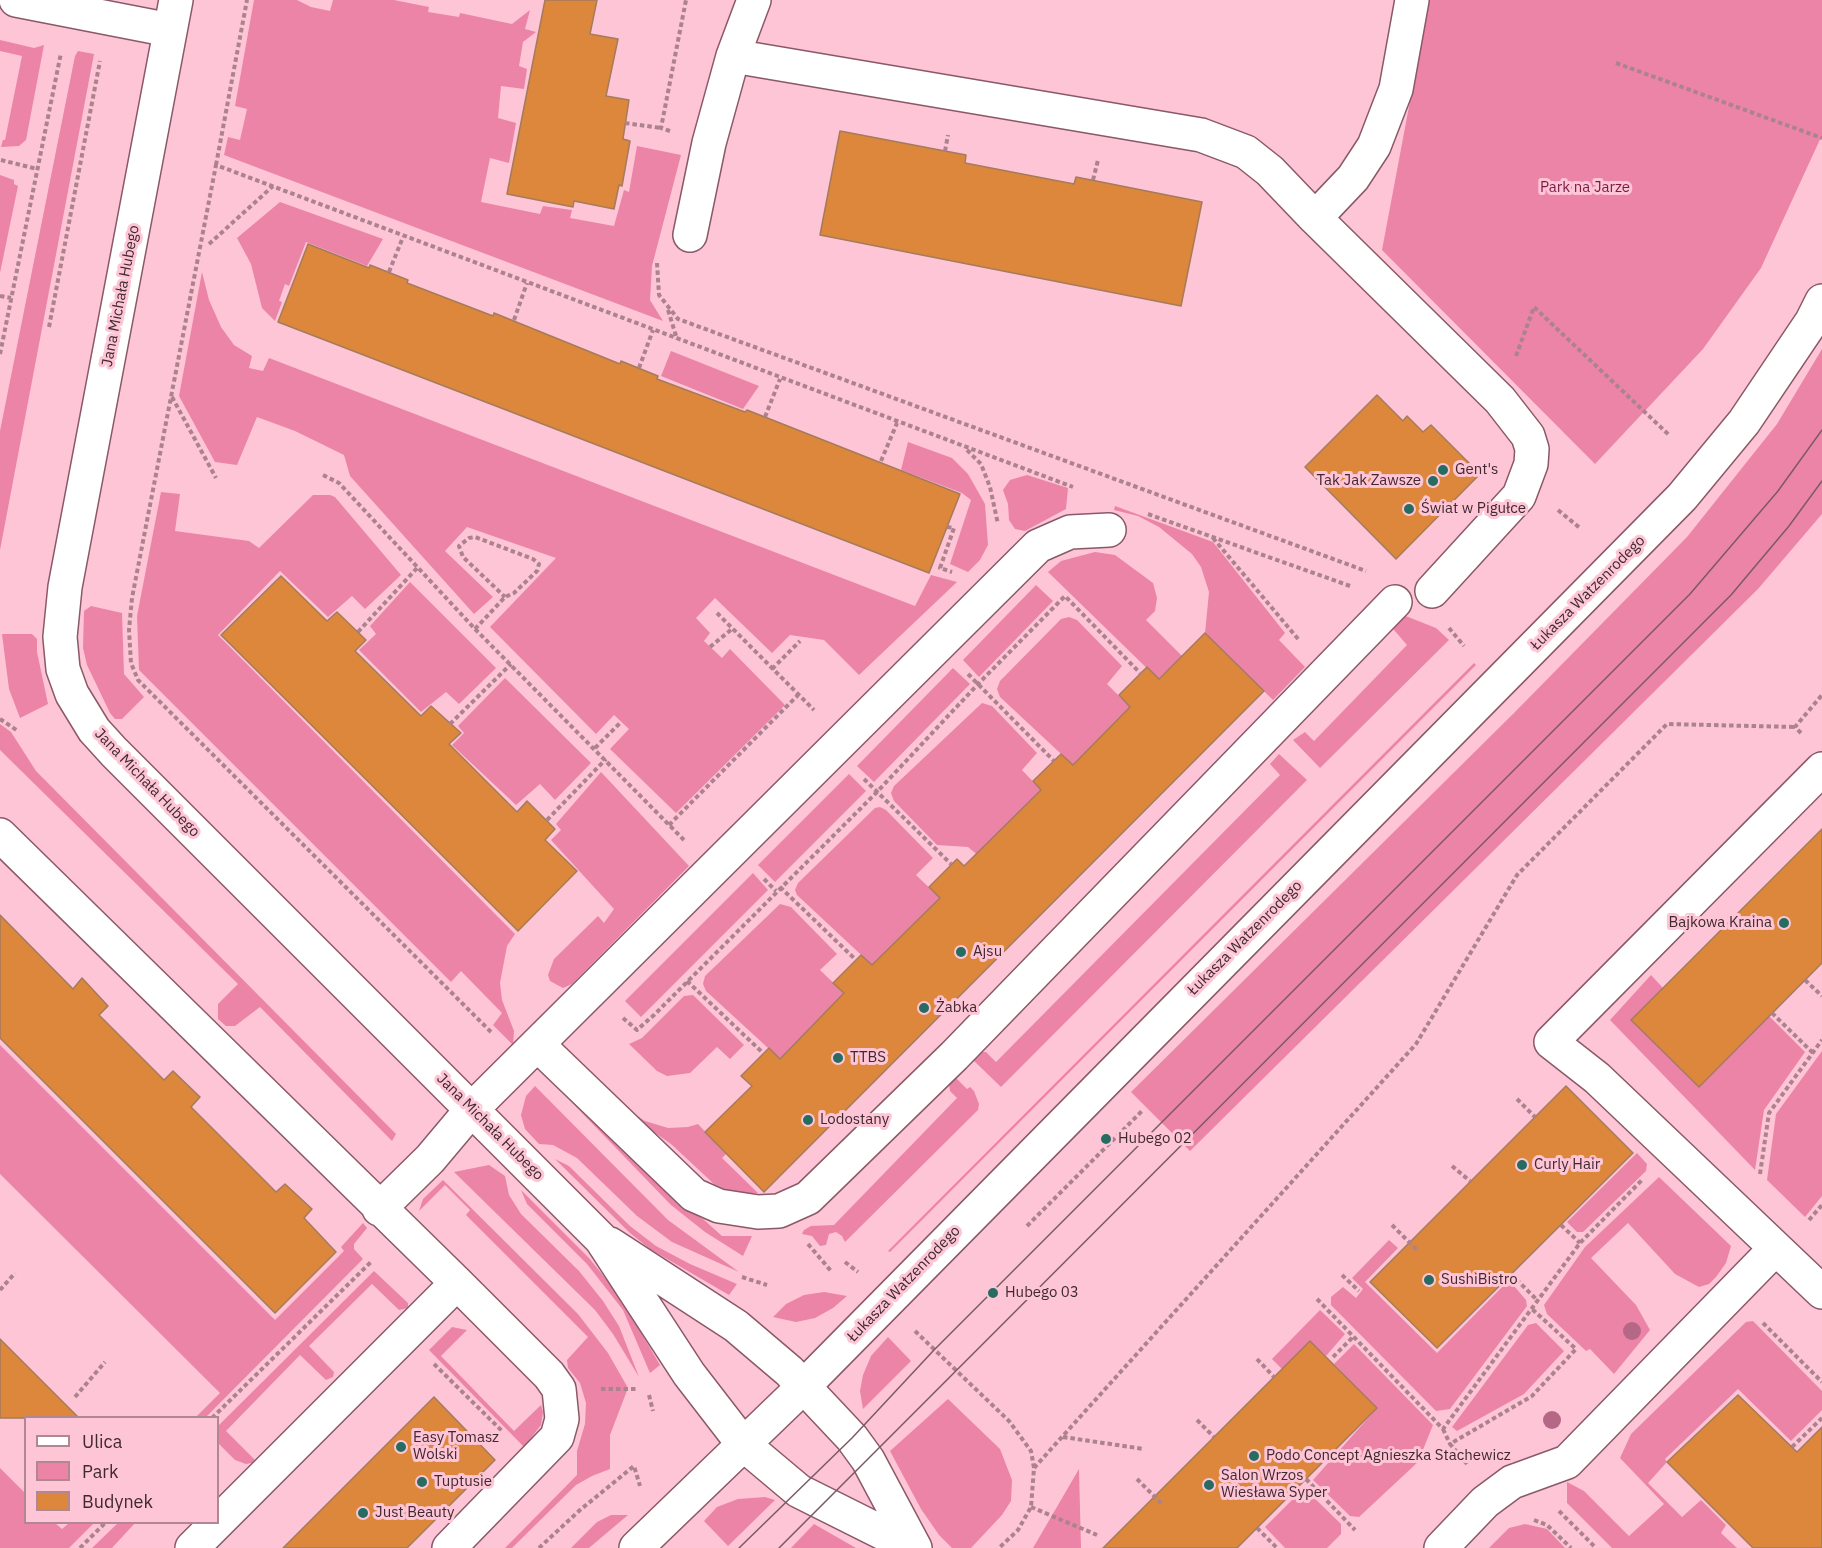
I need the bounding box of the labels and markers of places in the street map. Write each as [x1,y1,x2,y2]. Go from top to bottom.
place label: Gent's [1455,461,1498,479]
marker: Gent's [1436,463,1450,477]
place label: Tak Jak Zawsze [1317,472,1421,490]
marker: Tak Jak Zawsze [1426,474,1440,488]
place label: Świat w Pigułce [1421,500,1526,518]
marker: Świat w Pigułce [1402,502,1416,516]
place label: Bajkowa Kraina [1668,914,1772,932]
marker: Bajkowa Kraina [1777,916,1791,930]
place label: Ajsu [973,943,1002,961]
marker: Ajsu [954,945,968,959]
place label: Żabka [936,999,977,1017]
marker: Żabka [917,1001,931,1015]
place label: TTBS [850,1049,886,1067]
marker: TTBS [831,1051,845,1065]
place label: Lodostany [820,1111,889,1129]
marker: Lodostany [801,1113,815,1127]
place label: Hubego 02 [1118,1130,1192,1148]
marker: Hubego 02 [1099,1132,1113,1146]
place label: Curly Hair [1534,1156,1600,1174]
marker: Curly Hair [1515,1158,1529,1172]
place label: SushiBistro [1441,1271,1518,1289]
marker: SushiBistro [1422,1273,1436,1287]
place label: Hubego 03 [1005,1284,1079,1302]
marker: Hubego 03 [986,1286,1000,1300]
place label: Easy Tomasz Wolski [413,1429,499,1464]
marker: Easy Tomasz Wolski [394,1440,408,1454]
place label: Podo Concept Agnieszka Stachewicz [1266,1447,1511,1465]
marker: Podo Concept Agnieszka Stachewicz [1247,1449,1261,1463]
place label: Salon Wrzos Wiesława Syper [1221,1467,1327,1502]
place label: Tuptusie [434,1473,492,1491]
marker: Tuptusie [415,1475,429,1489]
marker: Salon Wrzos Wiesława Syper [1202,1478,1216,1492]
place label: Just Beauty [375,1504,454,1522]
marker: Just Beauty [356,1506,370,1520]

